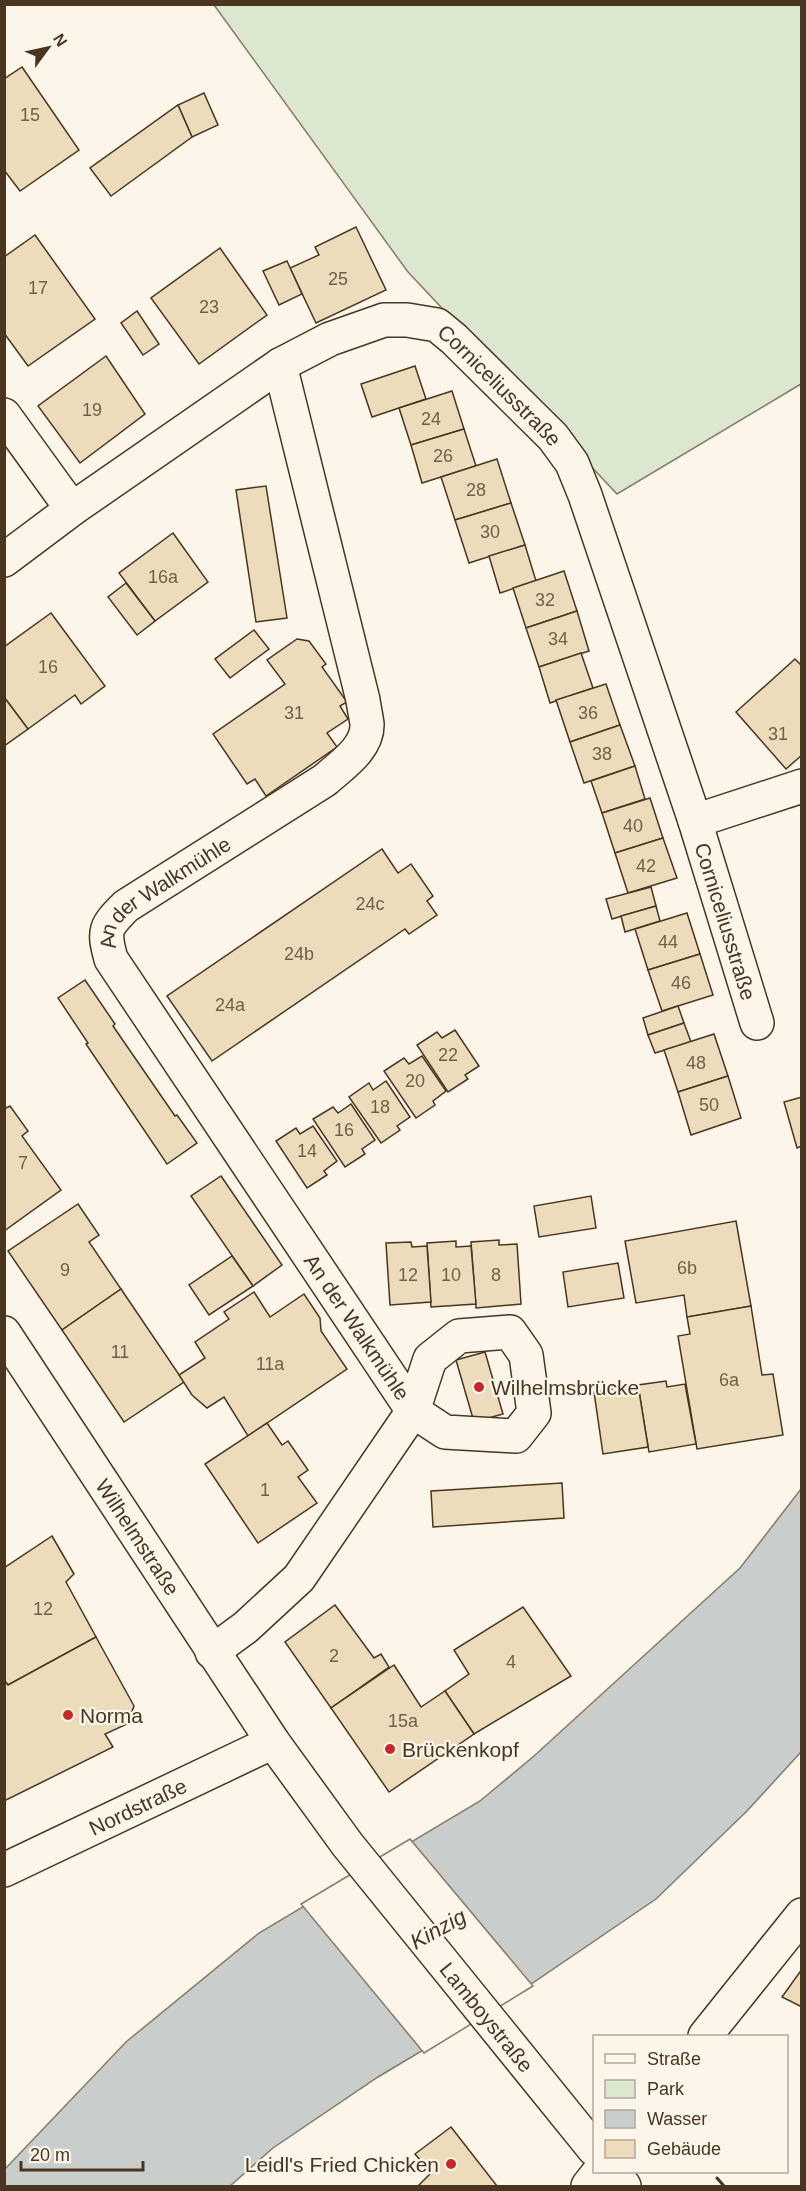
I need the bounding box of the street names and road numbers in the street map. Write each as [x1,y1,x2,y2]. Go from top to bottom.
street label: Corniceliusstraße [434,319,567,450]
street label: An der Walkmühle [95,832,234,951]
street label: Corniceliusstraße [691,840,761,1003]
street label: An der Walkmühle [300,1250,414,1404]
street label: Wilhelmstraße [92,1474,185,1599]
street label: Nordstraße [85,1773,190,1839]
street label: Lamboystraße [436,1957,538,2076]

